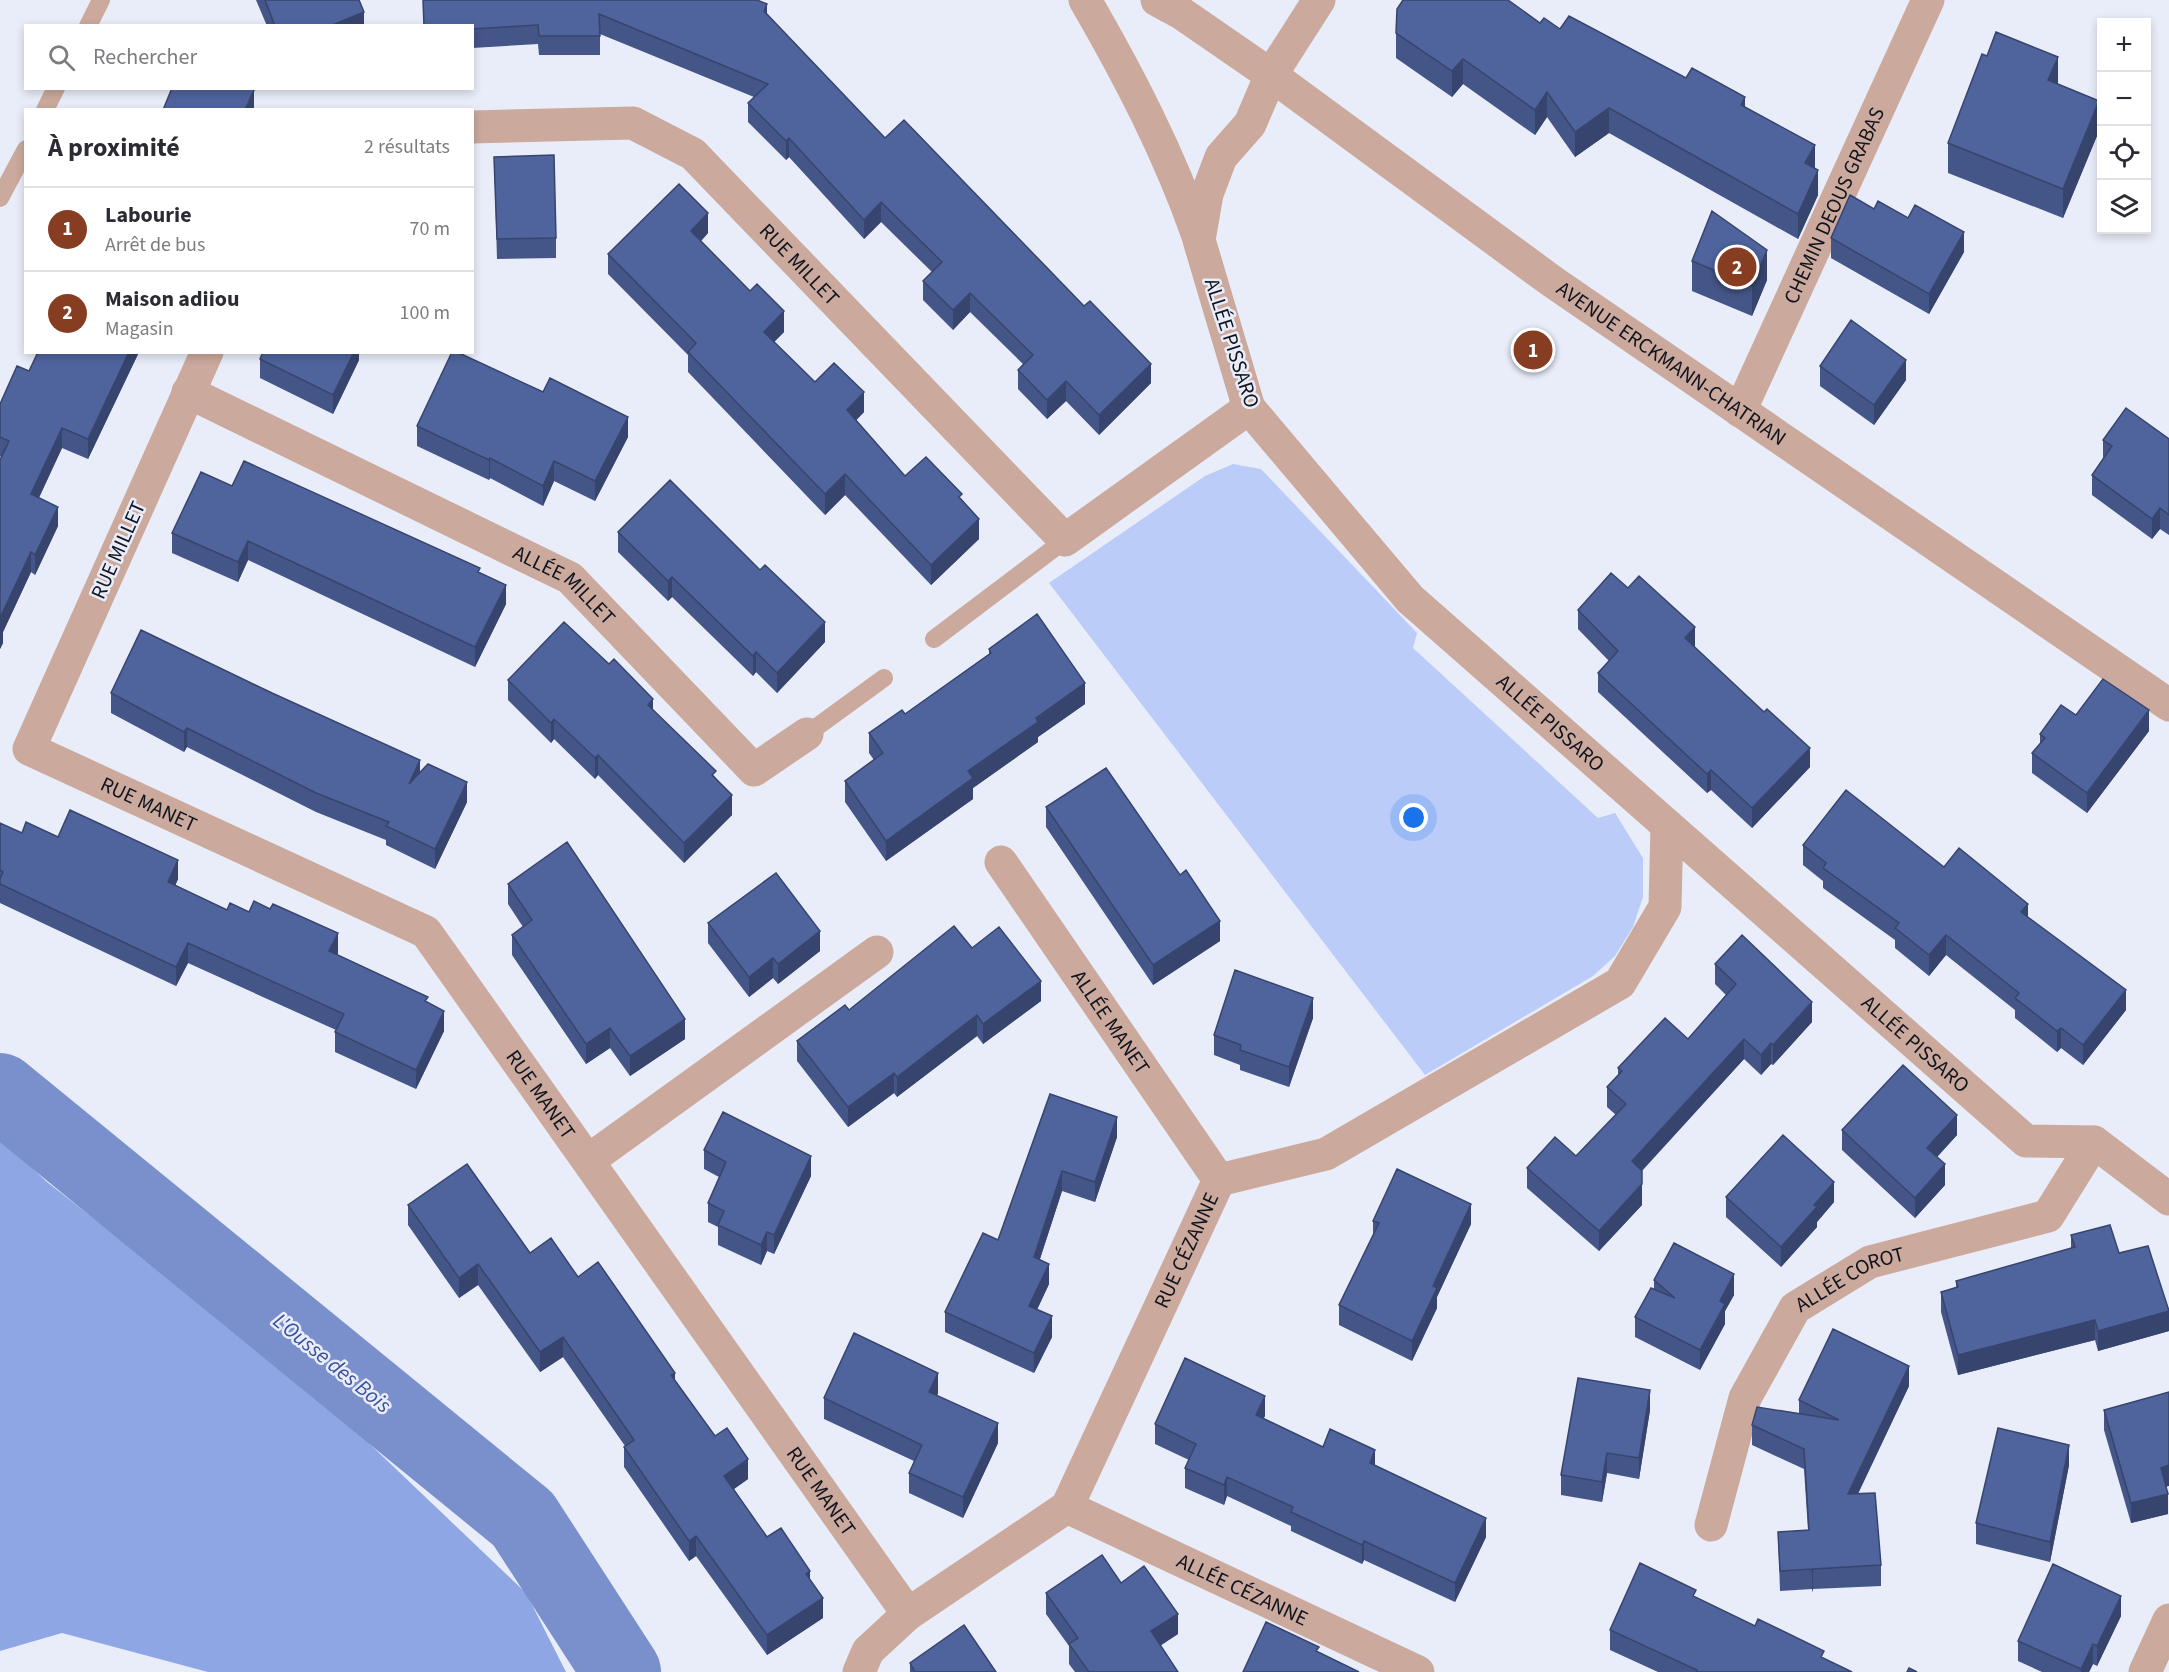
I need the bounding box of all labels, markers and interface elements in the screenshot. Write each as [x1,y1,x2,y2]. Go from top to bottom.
map controls [2097,18,2151,234]
button: + [2097,18,2151,72]
search box [24,24,474,90]
icon: search [45,41,78,74]
text: Rechercher [93,41,197,73]
button: − [2097,72,2151,126]
street label: CHEMIN DEOUS GRABAS [1776,102,1892,309]
button: locate [2097,126,2151,180]
text: À proximité [48,129,180,166]
text: 2 résultats [364,133,450,161]
button: layers [2097,180,2151,234]
text: Labourie [105,199,192,231]
text: 1 [62,215,73,243]
text: 70 m [410,215,450,243]
street label: RUE MILLET [752,216,846,312]
text: Arrêt de bus [105,231,205,259]
pin: 2 [1718,244,1756,290]
street label: ALLÉE PISSARO [1197,274,1267,412]
street label: AVENUE ERCKMANN-CHATRIAN [1550,274,1792,453]
text: Maison adiiou [105,283,239,315]
text: 2 [62,299,73,327]
text: 100 m [400,299,450,327]
text: Magasin [105,315,174,343]
pin: 1 [1514,328,1552,372]
street label: RUE MILLET [83,496,153,604]
street label: ALLÉE MILLET [508,537,622,632]
street label: ALLÉE PISSARO [1490,667,1611,779]
street label: RUE MANET [96,769,202,839]
your location [1399,803,1428,832]
street label: ALLÉE MANET [1064,964,1157,1080]
street label: ALLÉE PISSARO [1855,988,1976,1100]
street label: RUE MANET [499,1043,583,1145]
street label: RUE CÉZANNE [1146,1187,1226,1313]
street label: ALLÉE COROT [1789,1239,1907,1319]
water label: L'Ousse des Bois [266,1305,398,1421]
street label: RUE MANET [779,1440,863,1542]
street label: ALLÉE CÉZANNE [1172,1546,1313,1633]

